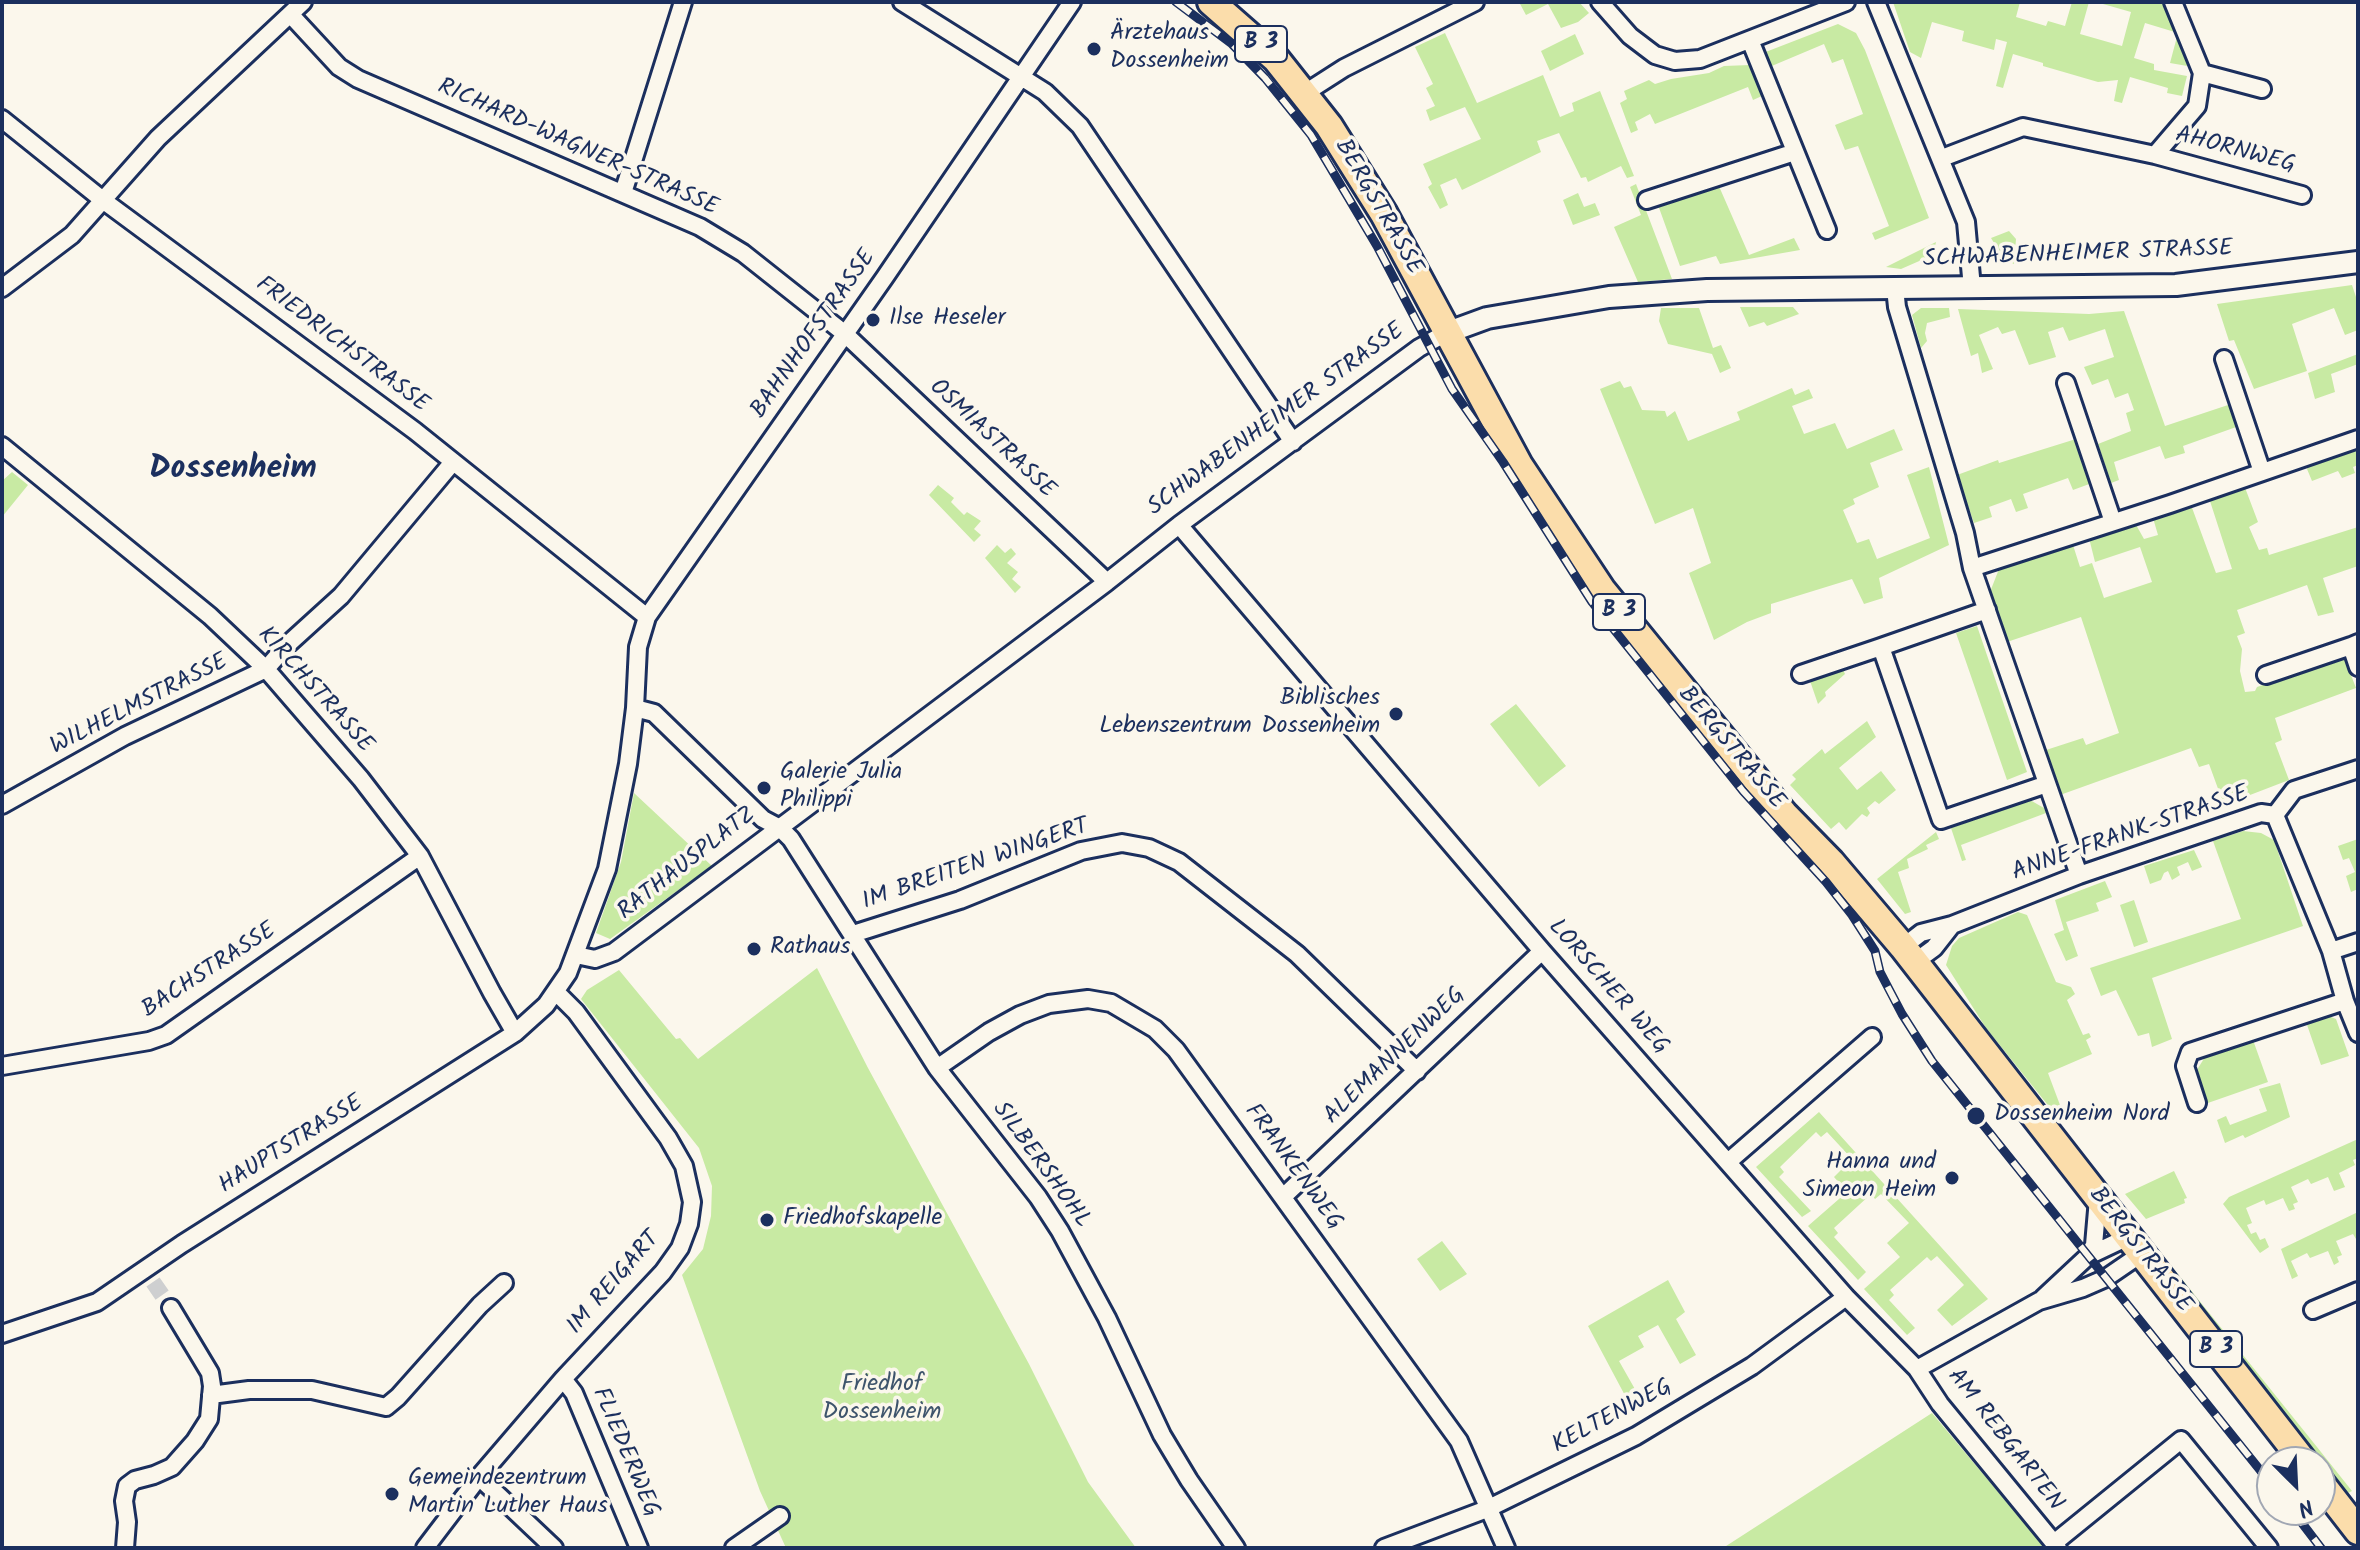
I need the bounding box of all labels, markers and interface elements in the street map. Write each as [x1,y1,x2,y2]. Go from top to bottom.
place label: Ärztehaus Dossenheim [1110,21,1229,77]
road number: B 3 [1235,26,1287,62]
marker: Ärztehaus Dossenheim [1085,40,1103,58]
street label: RICHARD-WAGNER-STRASSE [432,74,722,224]
street label: AHORNWEG [2172,122,2298,182]
street label: BERGSTRASSE [1327,135,1427,281]
street label: SCHWABENHEIMER STRASSE [1923,236,2233,276]
street label: BAHNHOFSTRASSE [746,245,884,425]
street label: FRIEDRICHSTRASSE [249,272,433,420]
place label: Ilse Heseler [889,306,1005,334]
marker: Ilse Heseler [864,311,882,329]
street label: SCHWABENHEIMER STRASSE [1143,318,1411,524]
street label: OSMIASTRASSE [922,374,1060,506]
district label: Dossenheim [149,453,317,491]
road number: B 3 [1593,594,1645,630]
street label: KIRCHSTRASSE [250,622,378,760]
street label: WILHELMSTRASSE [47,649,233,763]
street label: BERGSTRASSE [1670,682,1790,816]
place label: Biblisches Lebenszentrum Dossenheim [1099,686,1380,742]
marker: Biblisches Lebenszentrum Dossenheim [1387,705,1405,723]
place label: Galerie Julia Philippi [780,760,902,816]
marker: Galerie Julia Philippi [755,779,773,797]
street label: ANNE-FRANK-STRASSE [2009,781,2253,889]
street label: RATHAUSPLATZ [613,802,763,928]
street label: IM BREITEN WINGERT [859,814,1093,918]
street label: LORSCHER WEG [1540,914,1674,1062]
street label: BACHSTRASSE [138,918,282,1026]
place label: Rathaus [770,935,850,963]
marker: Rathaus [745,940,763,958]
street label: ALEMANNENWEG [1319,982,1473,1132]
street label: HAUPTSTRASSE [215,1090,369,1202]
street label: SILBERSHOHL [984,1097,1096,1235]
street label: FRANKENWEG [1236,1099,1348,1237]
place label: Dossenheim Nord [1994,1102,2170,1130]
marker: Dossenheim Nord [1965,1105,1987,1127]
place label: Hanna und Simeon Heim [1803,1150,1936,1206]
marker: Hanna und Simeon Heim [1943,1169,1961,1187]
street label: BERGSTRASSE [2081,1182,2197,1320]
place label: Friedhofskapelle [783,1206,942,1234]
marker: Friedhofskapelle [758,1211,776,1229]
street label: IM REIGART [562,1226,668,1342]
road number: B 3 [2190,1331,2242,1367]
street label: AM REBGARTEN [1939,1364,2069,1518]
park label: Friedhof Dossenheim [823,1372,941,1428]
street label: KELTENWEG [1548,1374,1678,1462]
street label: FLIEDERWEG [584,1384,664,1522]
north arrow [2256,1446,2336,1526]
place label: Gemeindezentrum Martin Luther Haus [408,1466,608,1522]
marker: Gemeindezentrum Martin Luther Haus [383,1485,401,1503]
text: N [2292,1488,2319,1525]

